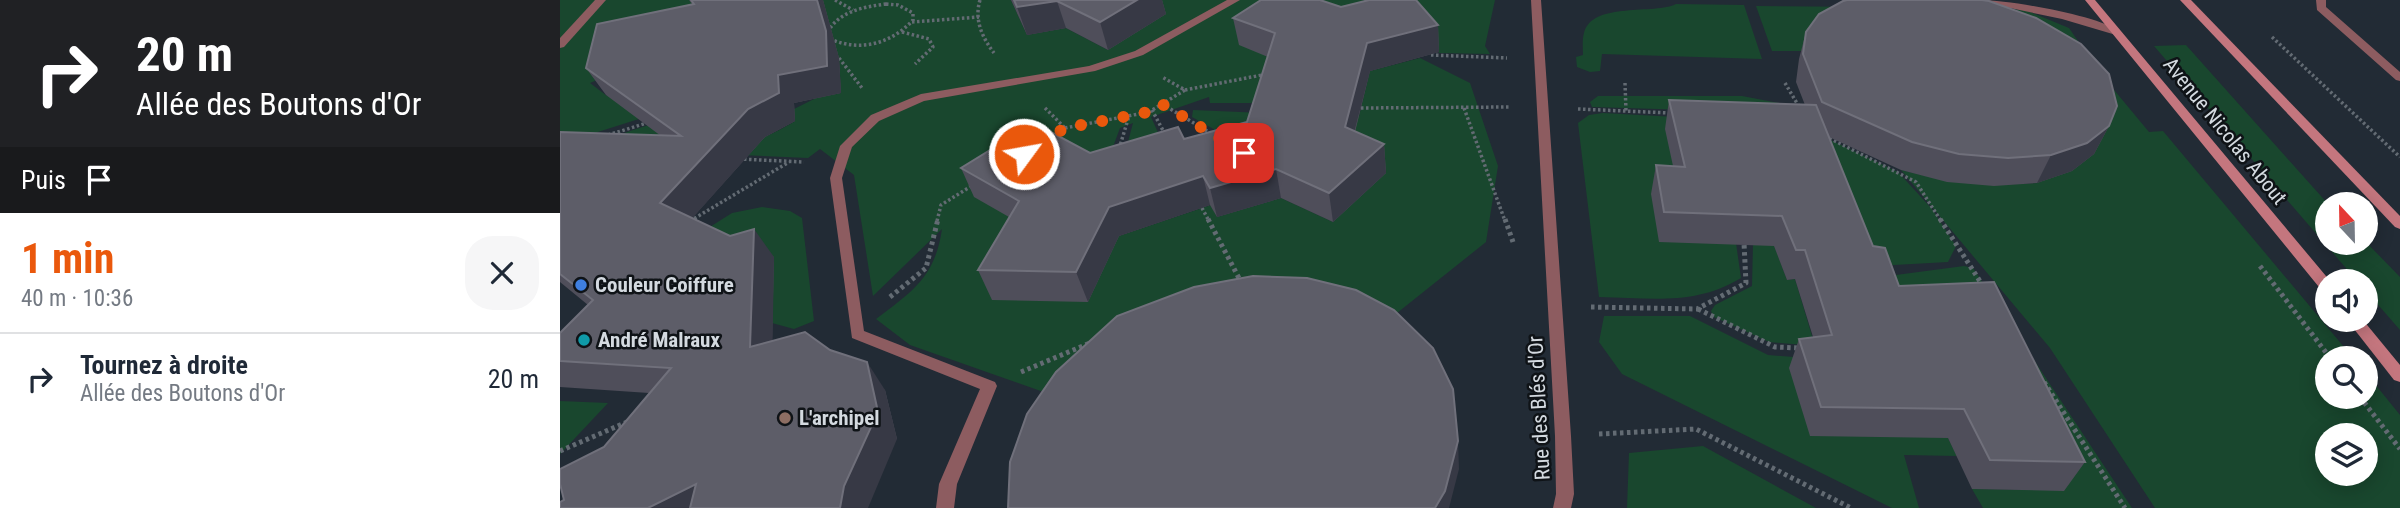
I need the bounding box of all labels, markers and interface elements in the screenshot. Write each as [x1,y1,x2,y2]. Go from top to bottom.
text: 20 m [136,26,233,83]
icon: right [21,28,112,119]
street label: Avenue Nicolas About [2158,53,2292,209]
text: Allée des Boutons d'Or [136,85,421,123]
position arrow [987,117,1061,191]
pin [1214,123,1274,183]
icon: arrive [1225,134,1263,172]
icon: arrive [80,161,118,199]
text: Puis [21,165,66,195]
north arrow [2315,192,2378,256]
map controls [2315,192,2378,486]
text: 1 min [21,234,114,283]
button: close [465,236,539,310]
button: sound [2315,269,2378,332]
place label: Couleur Coiffure [595,273,734,297]
marker: Couleur Coiffure [573,277,589,293]
text: 40 m · 10:36 [21,285,133,312]
place label: André Malraux [598,328,720,352]
marker: André Malraux [576,332,592,348]
street label: Rue des Blés d'Or [1523,335,1555,481]
button: search [2315,346,2378,409]
text: Tournez à droite [80,350,248,380]
icon: right [21,360,59,398]
text: 20 m [488,364,539,394]
text: Allée des Boutons d'Or [80,380,285,407]
place label: L'archipel [799,406,880,430]
marker: L'archipel [777,410,793,426]
button: layers [2315,423,2378,486]

